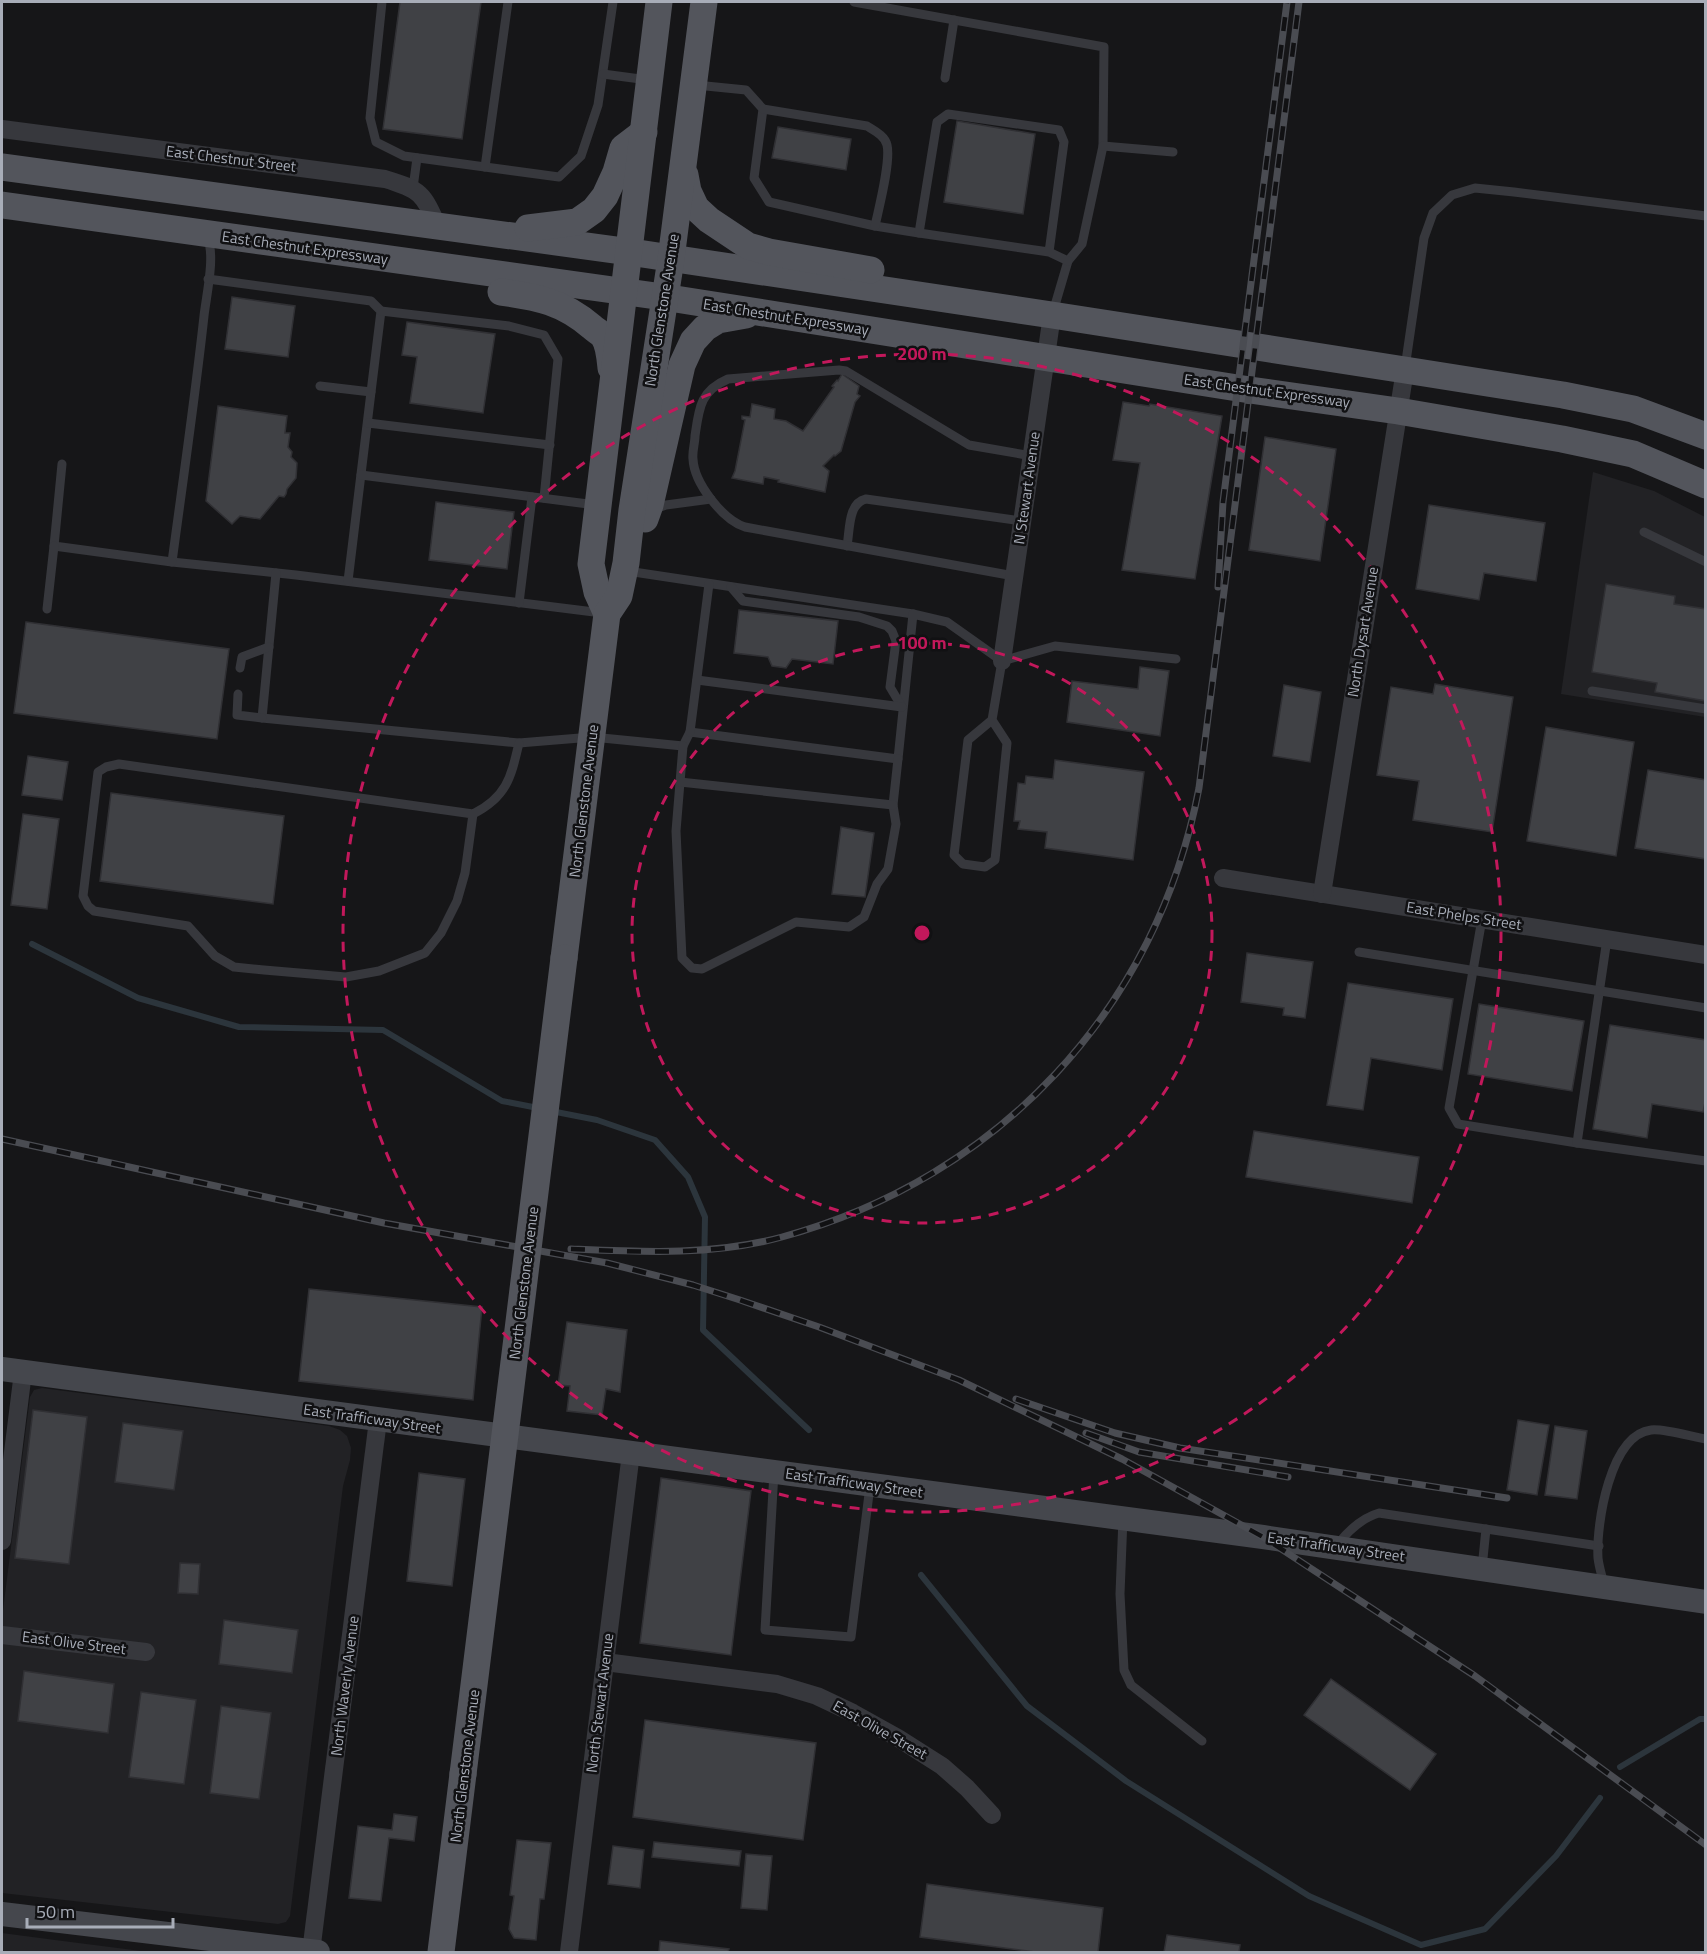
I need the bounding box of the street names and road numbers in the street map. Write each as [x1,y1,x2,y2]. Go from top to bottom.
street label: East Chestnut Street [165,139,298,178]
street label: East Chestnut Expressway [221,224,390,271]
street label: North Glenstone Avenue [638,232,685,388]
street label: East Chestnut Expressway [702,292,871,341]
street label: East Chestnut Expressway [1183,367,1352,414]
street label: N Stewart Avenue [1007,430,1046,546]
street label: North Dysart Avenue [1341,565,1384,699]
street label: North Glenstone Avenue [563,723,604,879]
street label: East Phelps Street [1405,895,1524,936]
street label: North Glenstone Avenue [503,1205,544,1361]
street label: East Trafficway Street [302,1397,443,1440]
street label: East Trafficway Street [784,1461,925,1504]
street label: East Trafficway Street [1266,1525,1407,1568]
street label: North Waverly Avenue [324,1615,365,1757]
street label: East Olive Street [21,1625,128,1660]
street label: North Stewart Avenue [580,1632,619,1774]
street label: North Glenstone Avenue [444,1688,485,1844]
street label: East Olive Street [829,1694,932,1765]

